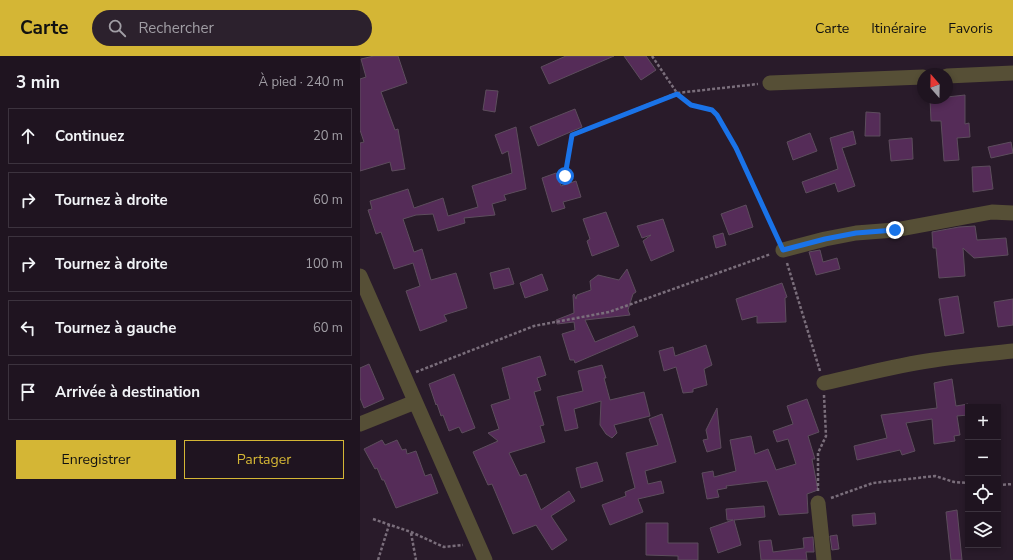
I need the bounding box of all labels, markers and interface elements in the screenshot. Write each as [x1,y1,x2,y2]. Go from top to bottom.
search box [92,10,372,46]
text: Carte [20,15,68,41]
icon: search [106,17,128,39]
text: Rechercher [138,18,214,38]
text: Carte [815,19,849,38]
text: Itinéraire [871,19,926,38]
text: Favoris [948,19,993,38]
north arrow [917,68,953,104]
text: 3 min [16,71,60,94]
text: À pied · 240 m [259,73,344,91]
icon: ahead [17,125,39,147]
text: Continuez [55,126,124,146]
text: 20 m [313,127,343,145]
route start [556,167,574,185]
icon: right [17,189,39,211]
text: Tournez à droite [55,190,168,210]
text: 60 m [313,191,343,209]
route end [886,221,904,239]
icon: right [17,253,39,275]
text: Tournez à droite [55,254,168,274]
text: 100 m [305,255,343,273]
icon: left [17,317,39,339]
text: Tournez à gauche [55,318,177,338]
text: 60 m [313,319,343,337]
icon: arrive [17,381,39,403]
text: Arrivée à destination [55,382,200,402]
map controls [965,404,1001,548]
button: + [965,404,1001,440]
button: Enregistrer [16,440,176,479]
button: Partager [184,440,344,479]
button: − [965,440,1001,476]
button: locate [965,476,1001,512]
button: layers [965,512,1001,548]

